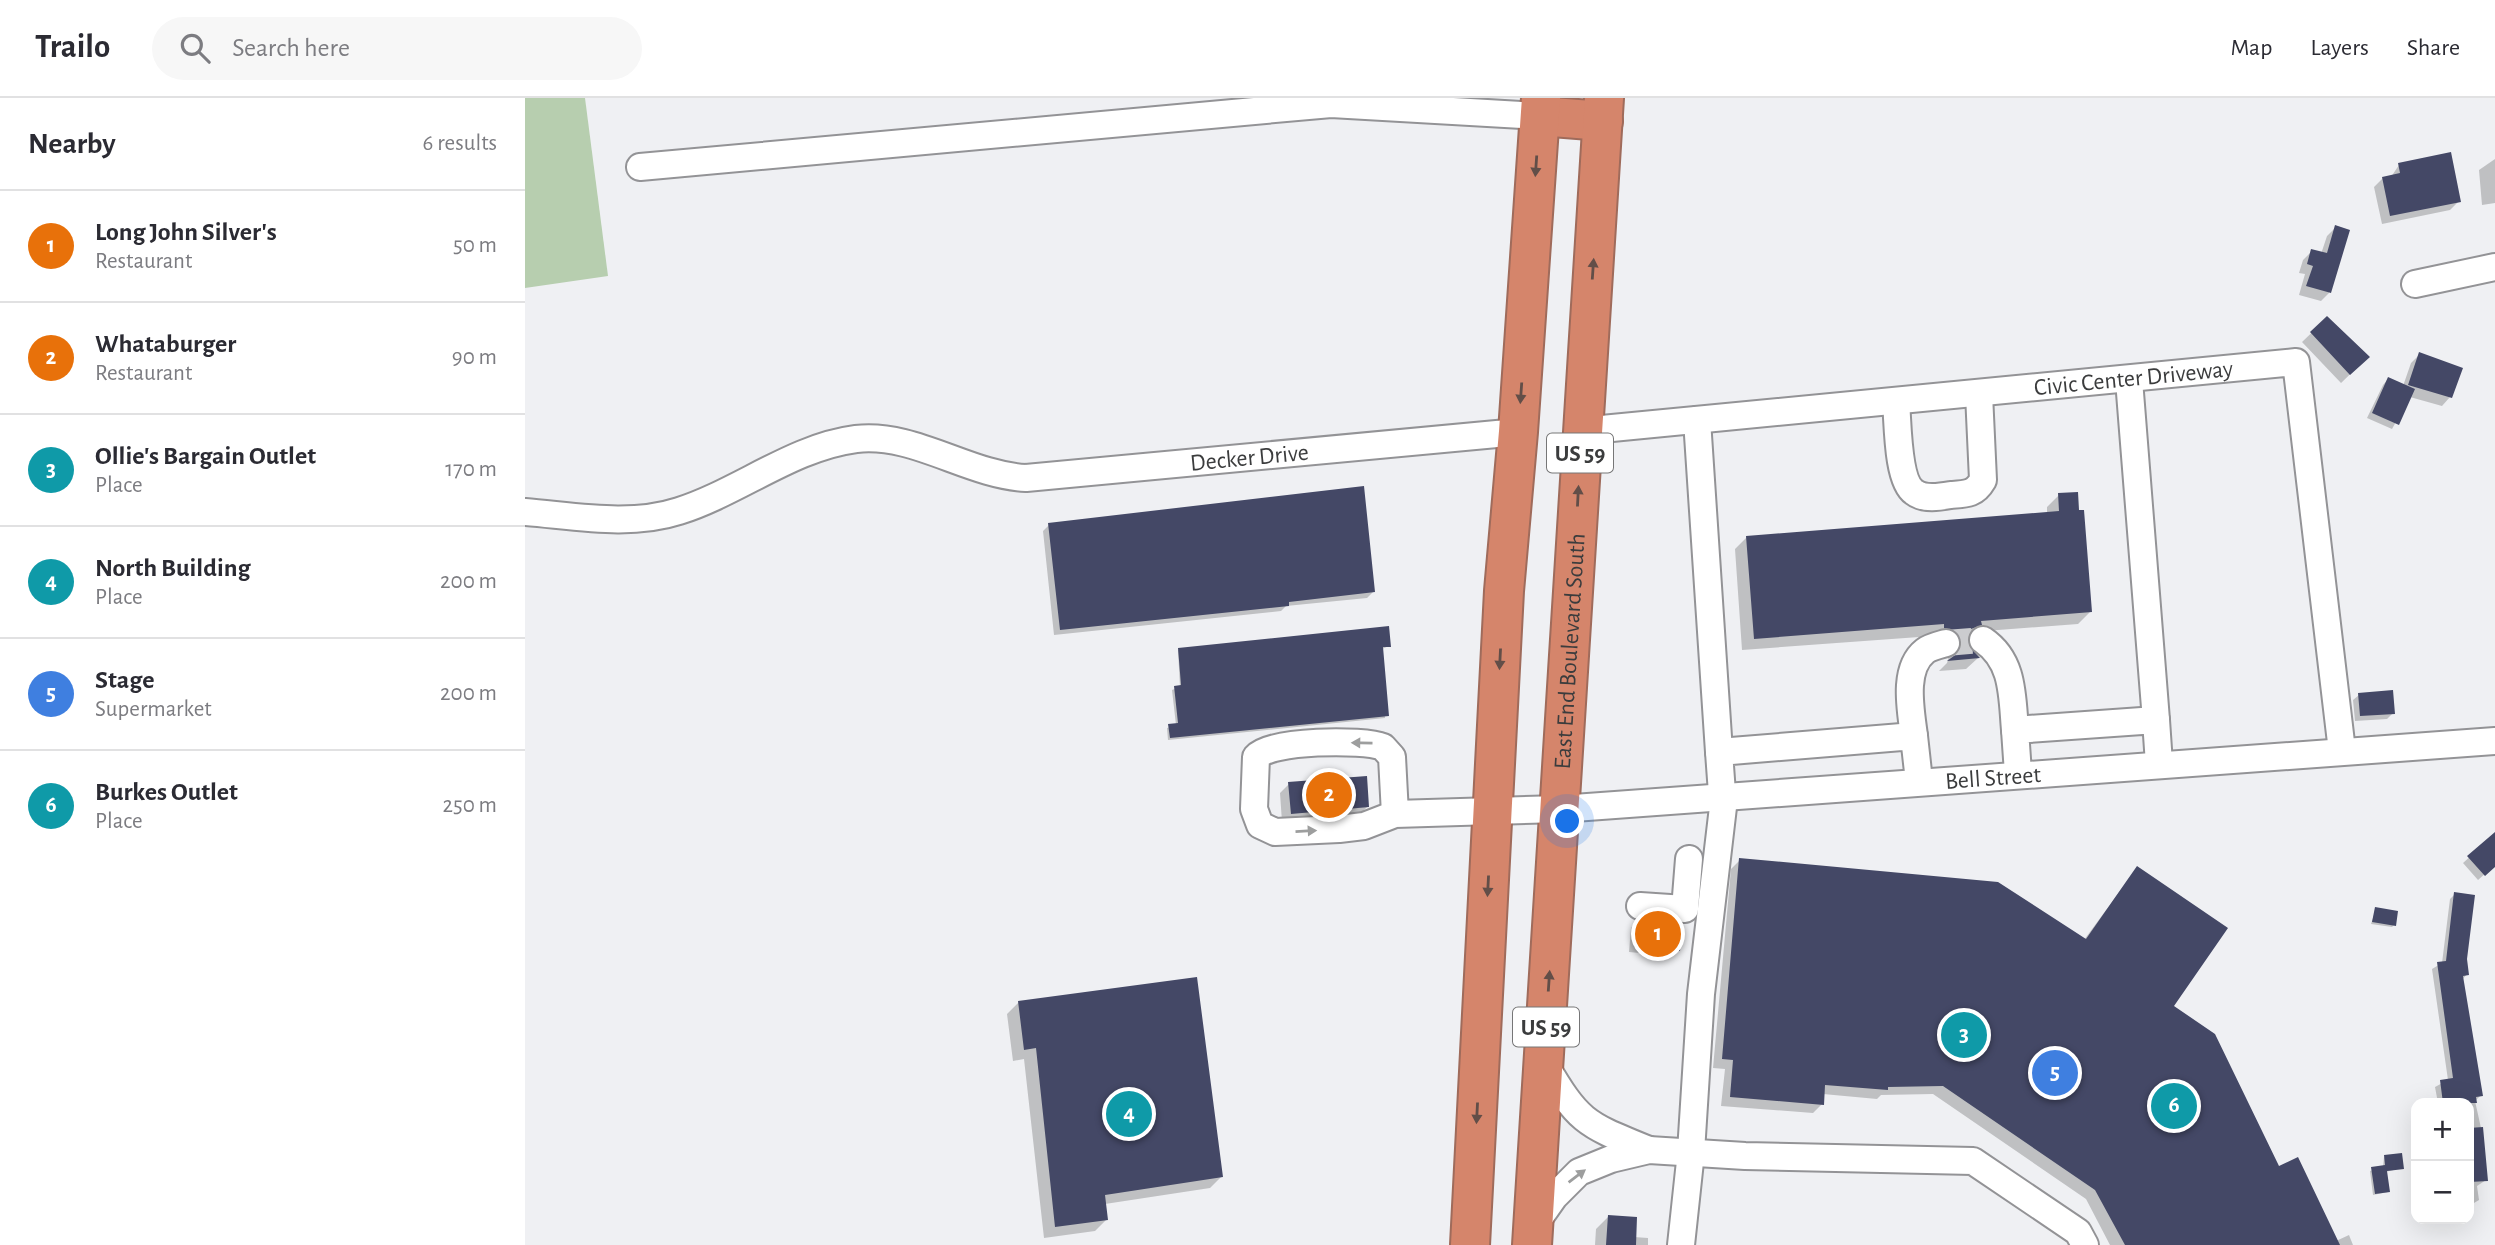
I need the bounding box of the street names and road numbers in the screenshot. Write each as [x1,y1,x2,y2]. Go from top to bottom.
street label: Civic Center Driveway [2033,357,2234,400]
road number: US 59 [1547,434,1613,472]
street label: Decker Drive [1189,441,1310,476]
street label: East End Boulevard South [1551,533,1590,770]
street label: Bell Street [1944,763,2042,794]
road number: US 59 [1513,1008,1579,1046]

